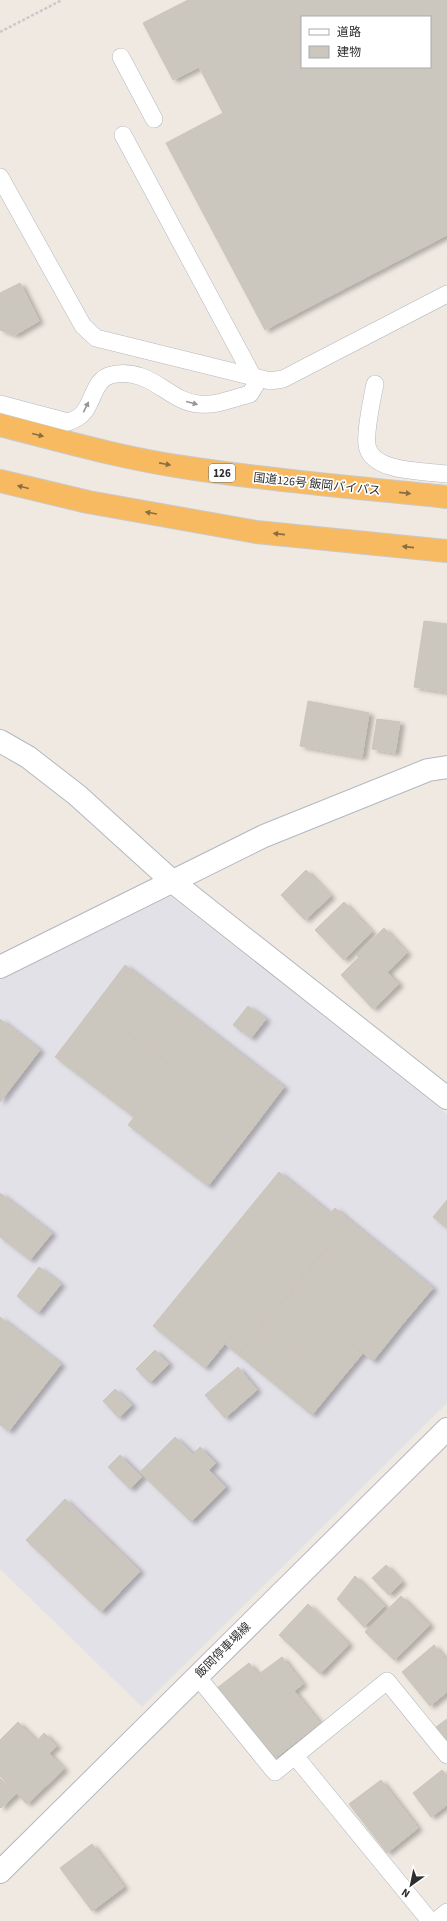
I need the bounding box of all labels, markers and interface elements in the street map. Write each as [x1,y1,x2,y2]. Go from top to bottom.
legend [301,16,431,68]
text: 道路 [337,24,361,41]
text: 建物 [337,44,361,61]
one-way arrow [186,400,198,406]
one-way arrow [83,401,89,413]
one-way arrow [32,432,44,438]
one-way arrow [158,461,171,467]
road number: 126 [209,464,235,482]
street label: 国道126号 飯岡バイパス [252,469,382,500]
one-way arrow [17,484,29,490]
one-way arrow [399,490,411,496]
one-way arrow [145,510,157,516]
one-way arrow [273,531,285,538]
one-way arrow [402,544,414,550]
street label: 飯岡停車場線 [192,1619,255,1682]
north arrow [391,1865,431,1905]
text: N [399,1885,413,1901]

